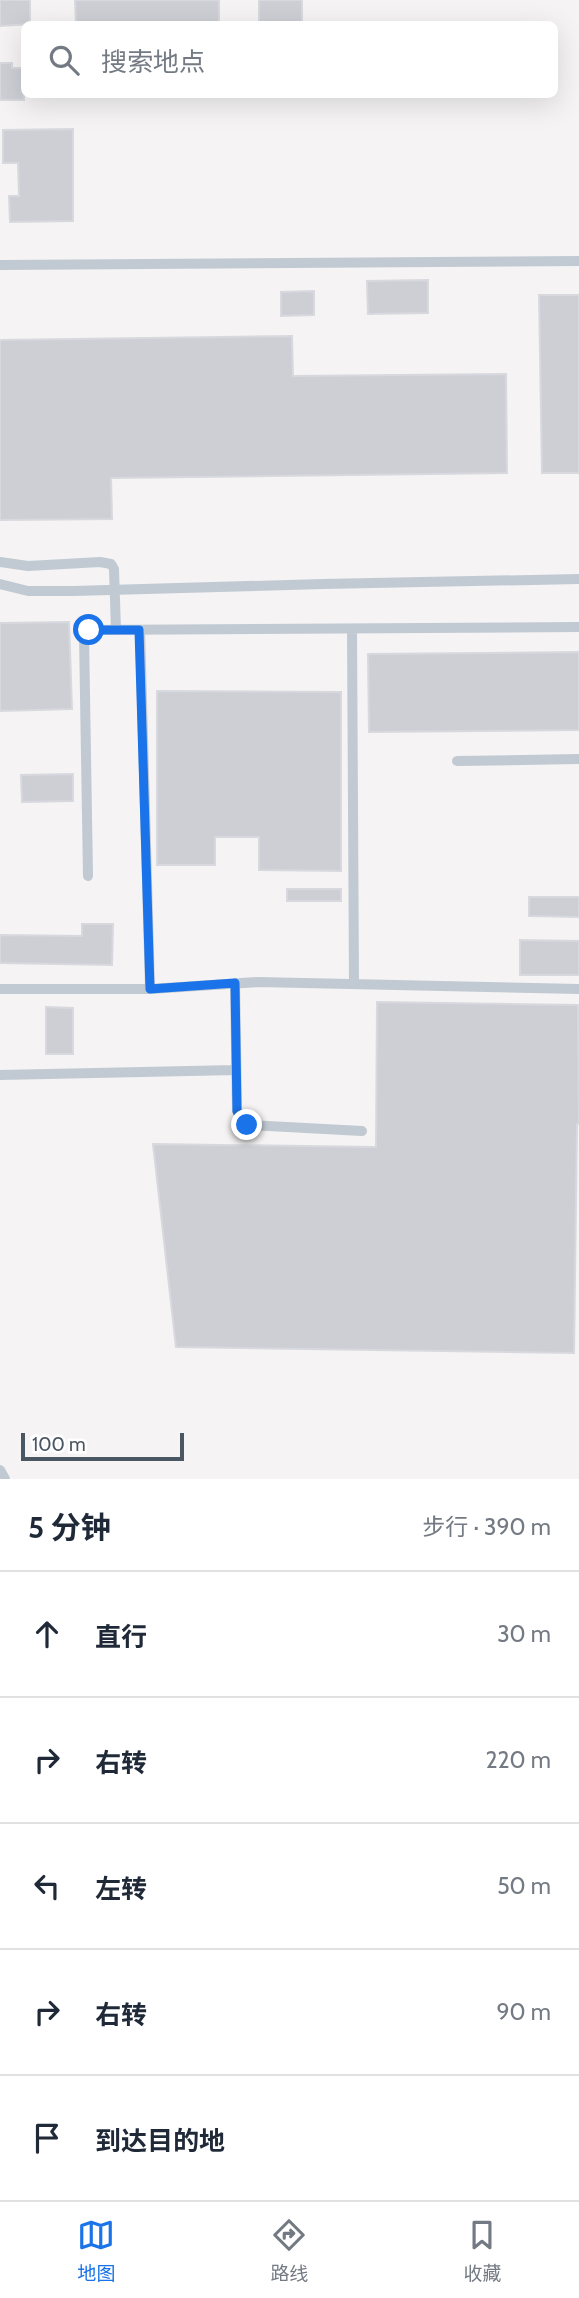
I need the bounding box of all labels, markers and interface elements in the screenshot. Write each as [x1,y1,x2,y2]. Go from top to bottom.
search box [21,21,558,98]
icon: search [45,41,83,79]
text: 搜索地点 [101,46,205,78]
route start [73,614,104,645]
route end [231,1109,262,1140]
scale bar [21,1430,184,1462]
text: 100 m [32,1433,86,1456]
text: 5 分钟 [28,1509,111,1546]
text: 步行 · 390 m [422,1513,551,1541]
icon: ahead [28,1615,66,1653]
text: 30 m [497,1620,551,1648]
text: 直行 [95,1621,147,1653]
icon: right [28,1741,66,1779]
text: 220 m [485,1746,551,1774]
text: 右转 [95,1747,147,1779]
icon: left [28,1867,66,1905]
text: 50 m [497,1872,551,1900]
text: 左转 [95,1873,147,1905]
icon: right [28,1993,66,2031]
text: 90 m [497,1998,551,2026]
text: 右转 [95,1999,147,2031]
icon: arrive [28,2119,66,2157]
text: 到达目的地 [95,2125,225,2157]
tab: 地图 [77,2216,116,2285]
tab: 路线 [270,2216,309,2285]
tab: 收藏 [463,2216,502,2285]

